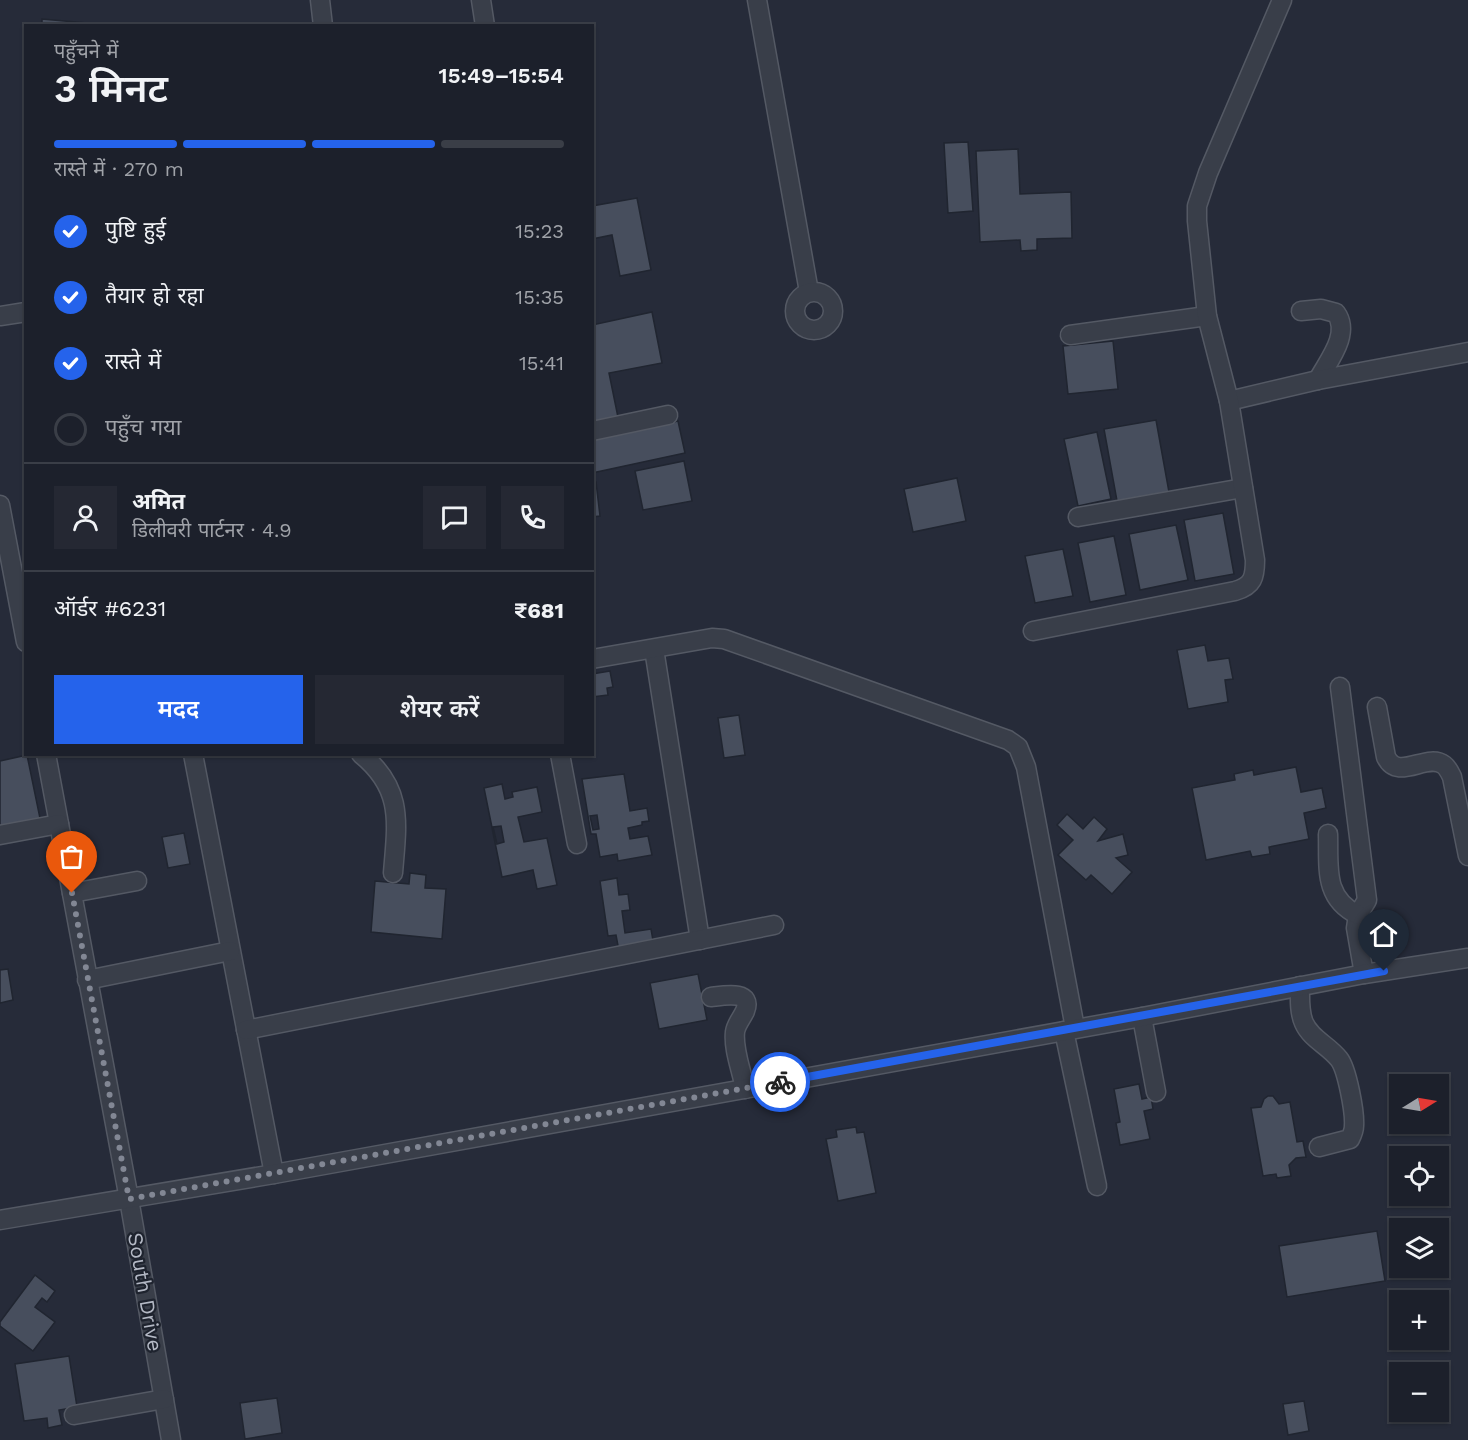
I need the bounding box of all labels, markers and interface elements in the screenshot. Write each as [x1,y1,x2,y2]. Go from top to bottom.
text: पहुँचने में [54,39,119,63]
text: 15:49–15:54 [439,63,564,88]
text: 3 मिनट [54,66,168,111]
text: रास्ते में · 270 m [54,157,184,181]
icon: check [54,215,87,248]
text: पुष्टि हुई [105,217,166,242]
text: 15:23 [515,219,564,243]
icon: check [54,281,87,314]
text: तैयार हो रहा [105,283,204,308]
text: 15:35 [515,285,564,309]
icon: check [54,347,87,380]
text: रास्ते में [105,349,161,374]
text: 15:41 [519,351,564,375]
text: पहुँच गया [105,415,182,440]
button: person [54,486,117,549]
button: chat [423,486,486,549]
button: phone [501,486,564,549]
text: अमित [132,489,185,514]
text: डिलीवरी पार्टनर · 4.9 [132,518,292,542]
text: ऑर्डर #6231 [54,596,166,621]
text: ₹681 [514,598,564,623]
button: मदद [54,675,303,744]
button: शेयर करें [315,675,564,744]
pin [46,831,97,893]
icon: bag [55,840,88,873]
pin [1358,909,1409,971]
icon: home [1367,918,1400,951]
courier [750,1052,810,1112]
icon: bike [764,1066,797,1099]
north arrow [1389,1074,1449,1134]
map controls [1389,1074,1449,1422]
button: locate [1389,1146,1449,1206]
button: layers [1389,1218,1449,1278]
street label: South Drive [123,1231,168,1353]
button: + [1389,1290,1449,1350]
button: − [1389,1362,1449,1422]

